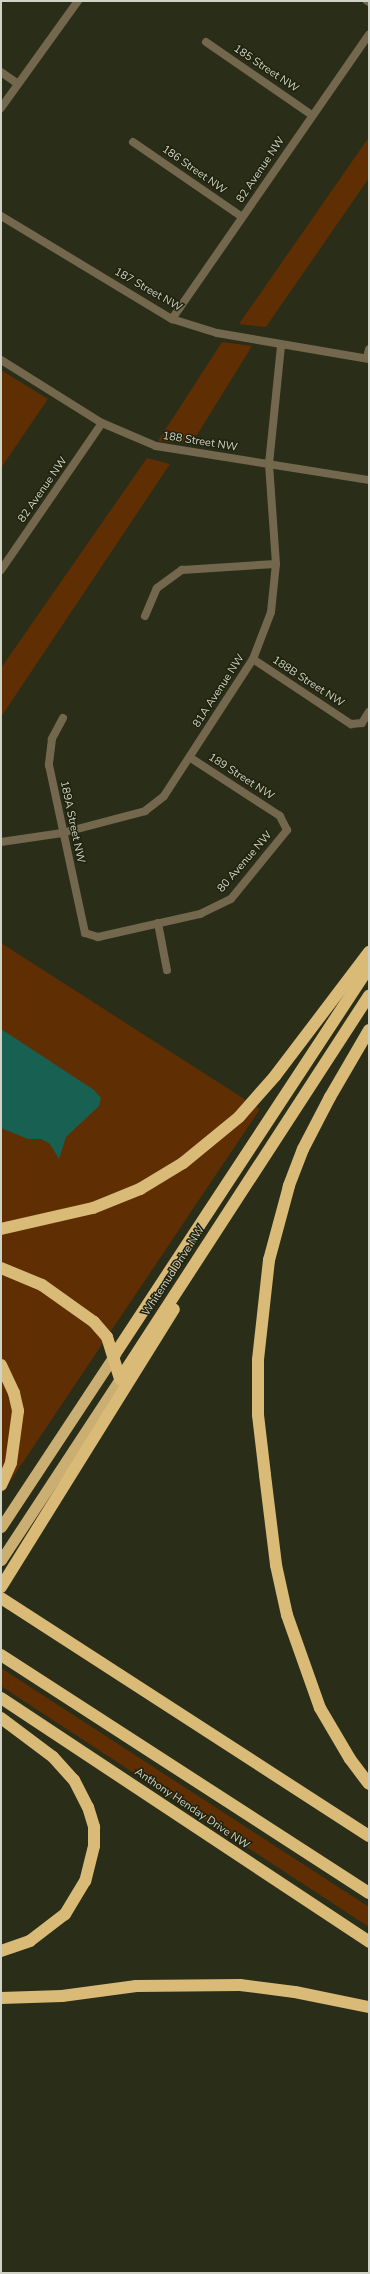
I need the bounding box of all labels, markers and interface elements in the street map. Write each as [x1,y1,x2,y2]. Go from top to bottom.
street label: 185 Street NW [231,42,301,96]
street label: 82 Avenue NW [234,135,288,205]
street label: 186 Street NW [159,143,229,197]
street label: 187 Street NW [112,265,184,315]
street label: 188 Street NW [162,430,238,454]
street label: 82 Avenue NW [16,455,70,525]
street label: 81A Avenue NW [190,652,248,730]
street label: 188B Street NW [270,654,346,710]
street label: 189 Street NW [206,751,276,803]
street label: 189A Street NW [57,780,87,864]
street label: 80 Avenue NW [215,829,275,895]
street label: Whitemud Drive NW [140,1224,208,1318]
street label: Anthony Henday Drive NW [132,1766,252,1852]

